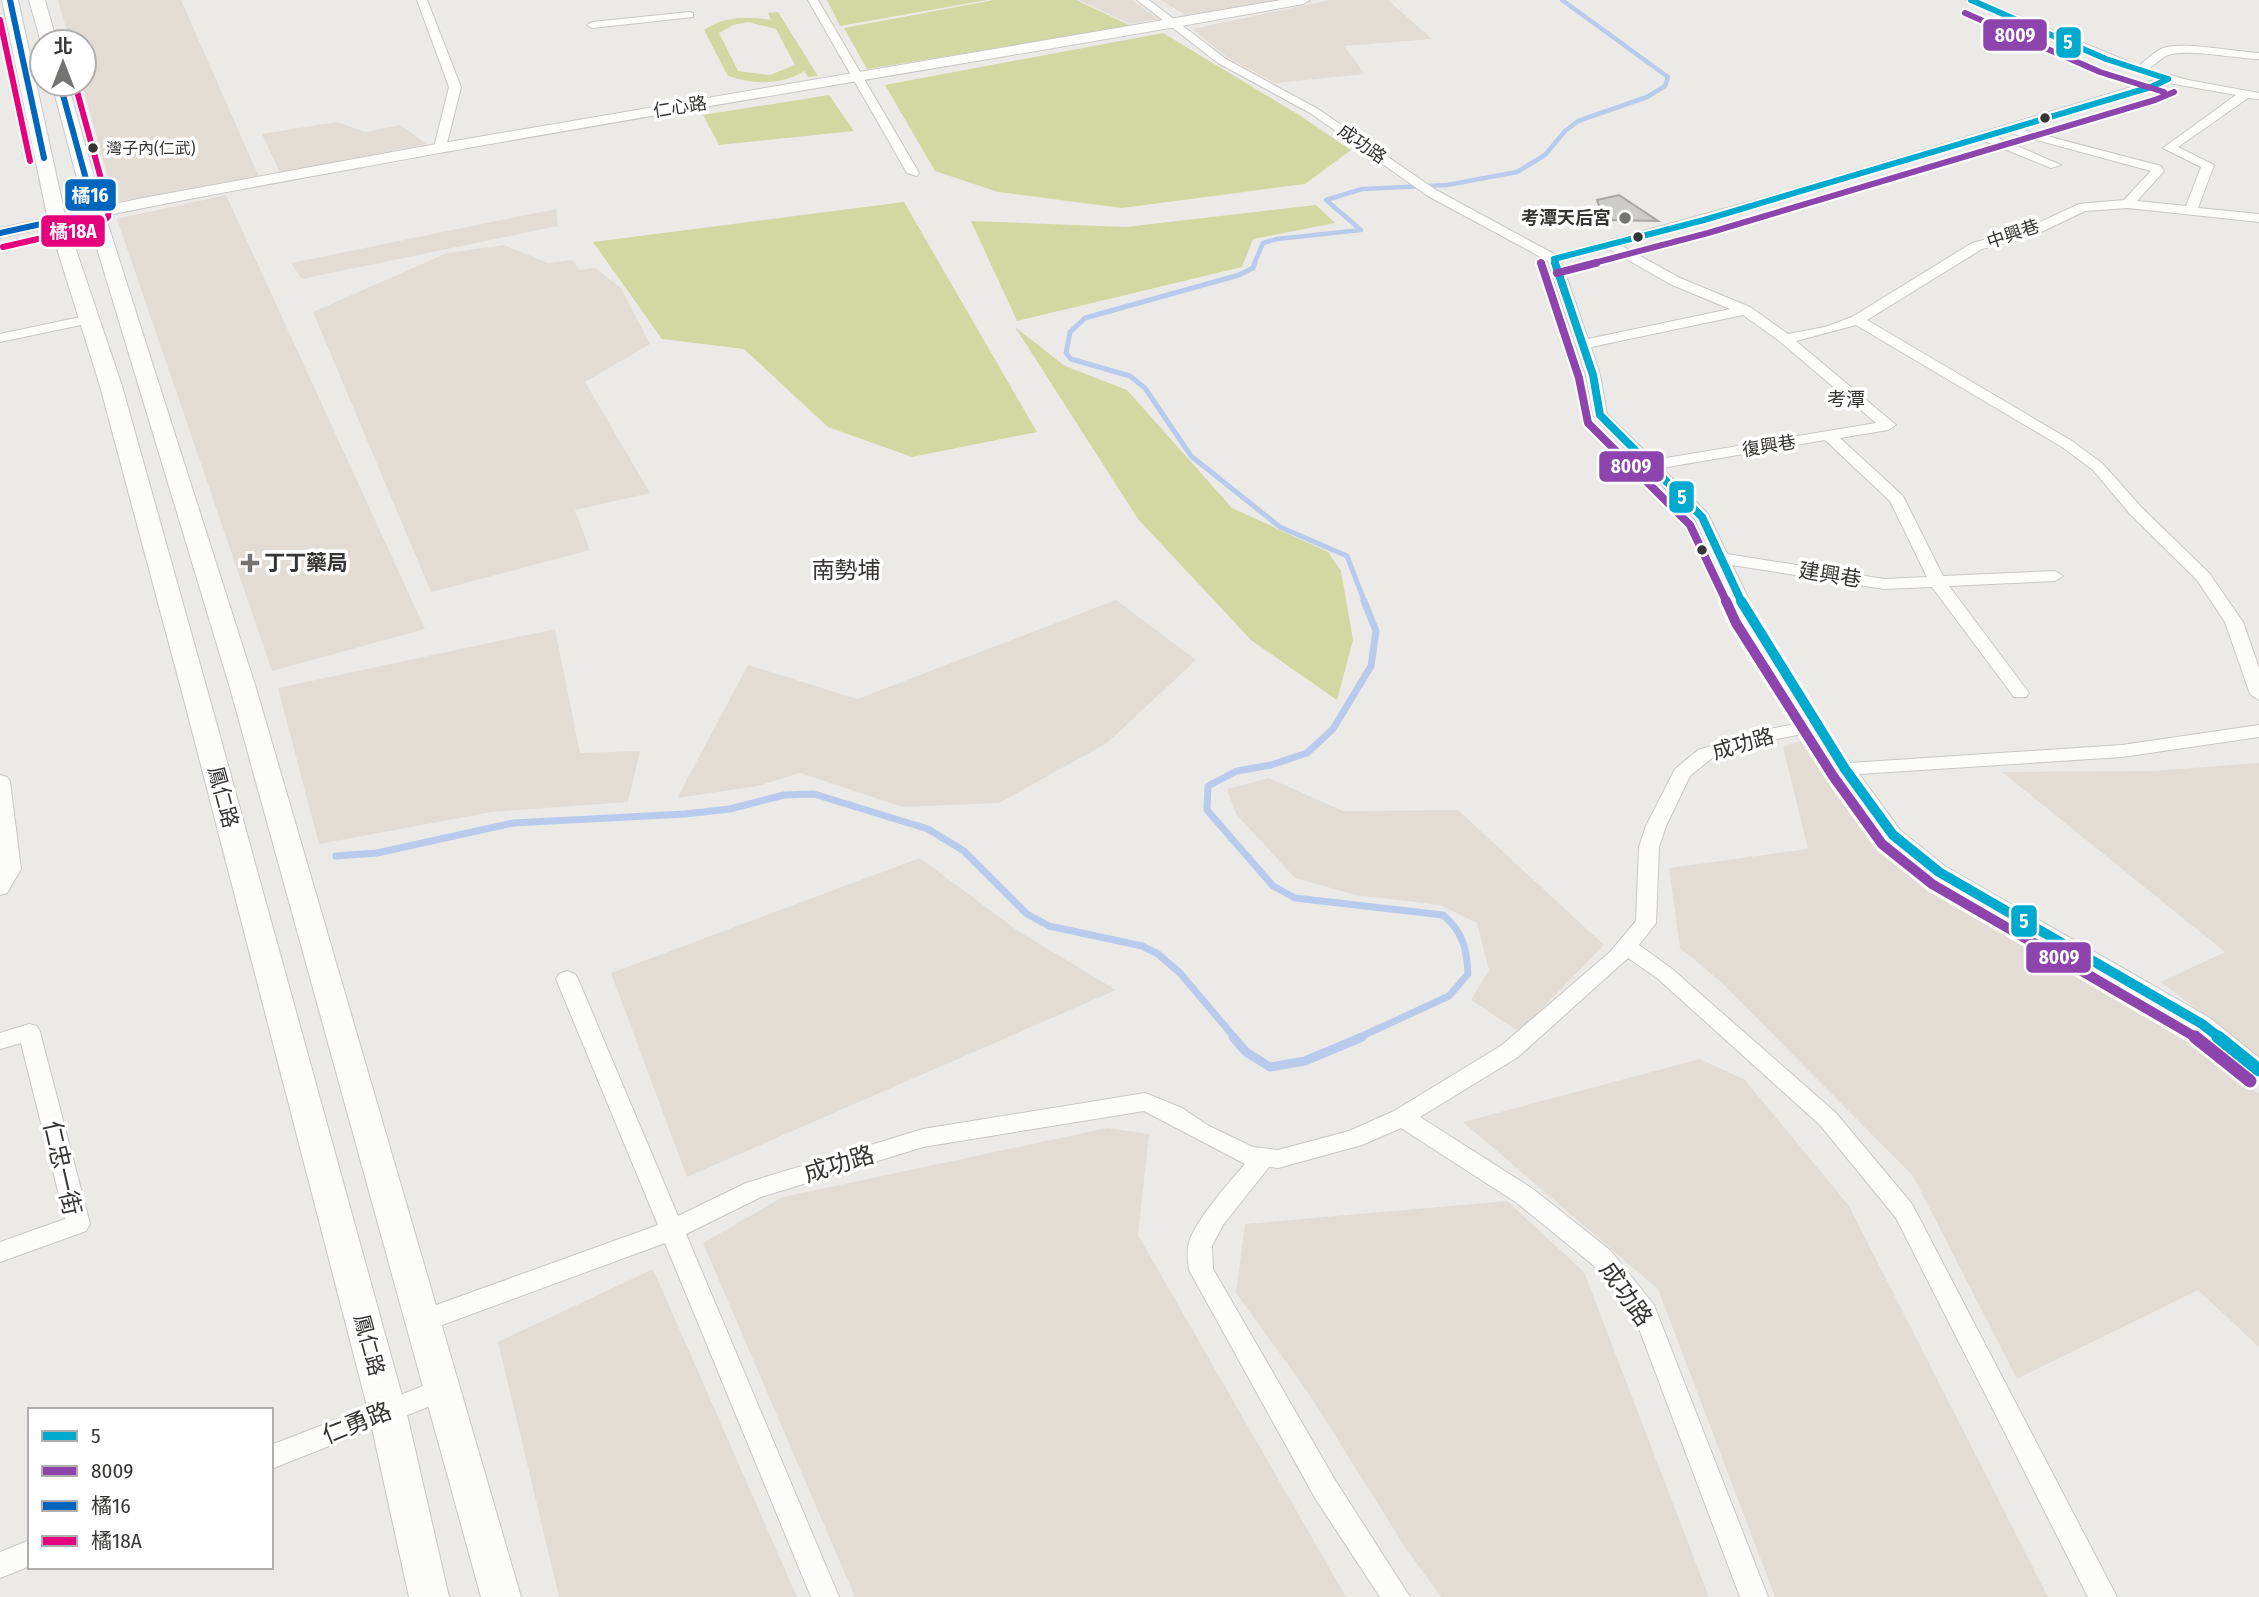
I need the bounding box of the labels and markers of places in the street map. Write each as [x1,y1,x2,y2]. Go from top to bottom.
unlabelled marker [2038,111,2052,125]
place label: 灣子內(仁武) [106,139,196,158]
marker: 灣子內(仁武) [86,141,100,155]
place label: 考潭天后宮 [1521,207,1611,229]
marker: 考潭天后宮 [1617,210,1633,226]
unlabelled marker [1631,230,1645,244]
unlabelled marker [1695,543,1709,557]
place label: 丁丁藥局 [264,550,348,576]
marker: 丁丁藥局 [242,555,258,571]

